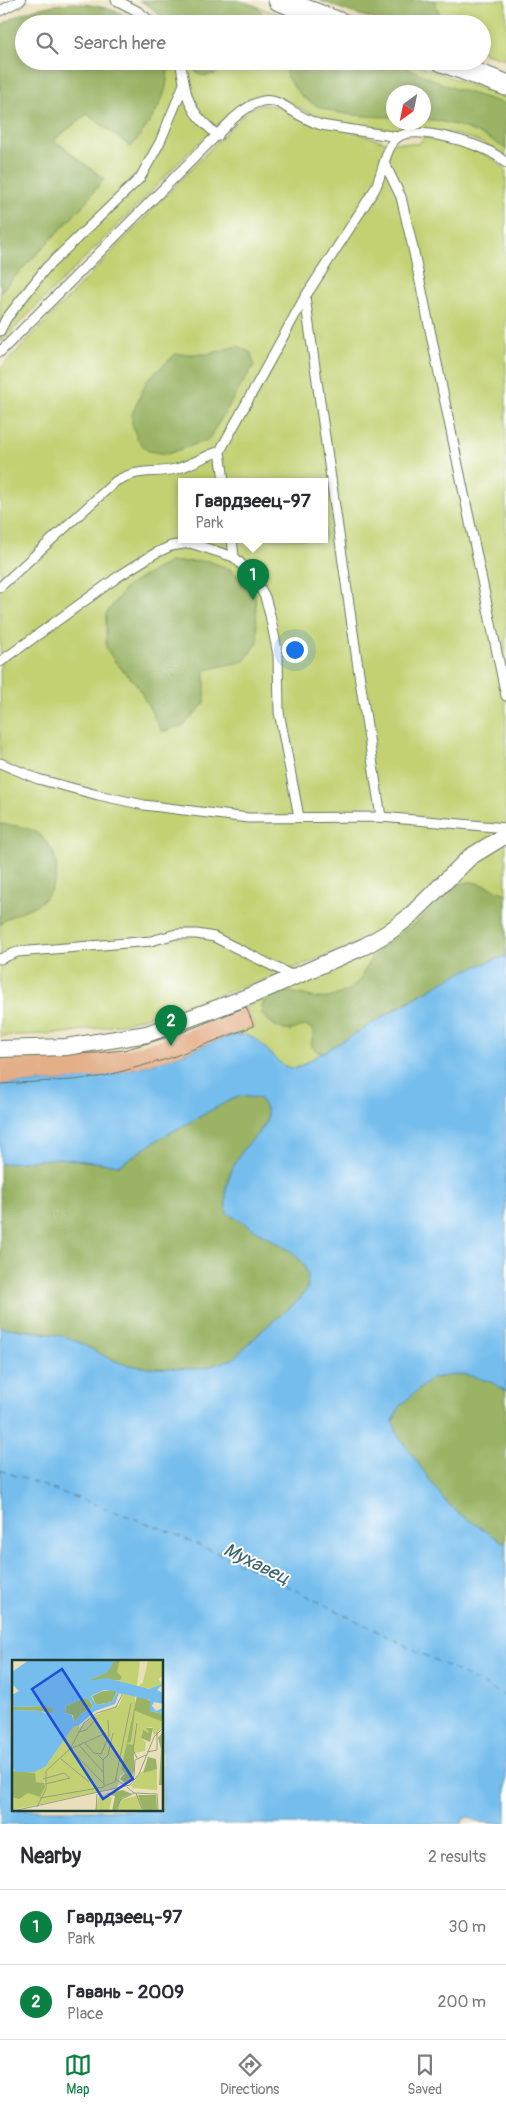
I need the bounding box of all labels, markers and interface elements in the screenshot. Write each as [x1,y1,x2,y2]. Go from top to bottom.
search box [15,15,491,70]
icon: search [33,29,61,57]
text: Search here [73,31,166,55]
north arrow [386,85,431,130]
popup [178,478,328,543]
text: Гвардзеец-97 [195,489,311,513]
text: Park [195,513,223,533]
pin: 1 [237,559,269,600]
your location [282,637,308,663]
pin: 2 [155,1005,187,1046]
water label: Мухавец [219,1538,294,1590]
inset map [12,1660,164,1812]
text: Nearby [20,1843,81,1870]
text: 2 results [428,1847,486,1867]
text: Гвардзеец-97 [67,1905,182,1929]
text: 1 [33,1917,39,1937]
text: 30 m [448,1917,486,1937]
text: Park [67,1929,95,1949]
text: Гавань - 2009 [67,1980,184,2004]
text: 2 [32,1992,40,2012]
text: 200 m [438,1992,486,2012]
text: Place [67,2004,103,2024]
tab: Map [64,2051,92,2098]
tab: Directions [220,2051,279,2098]
tab: Saved [407,2051,442,2098]

